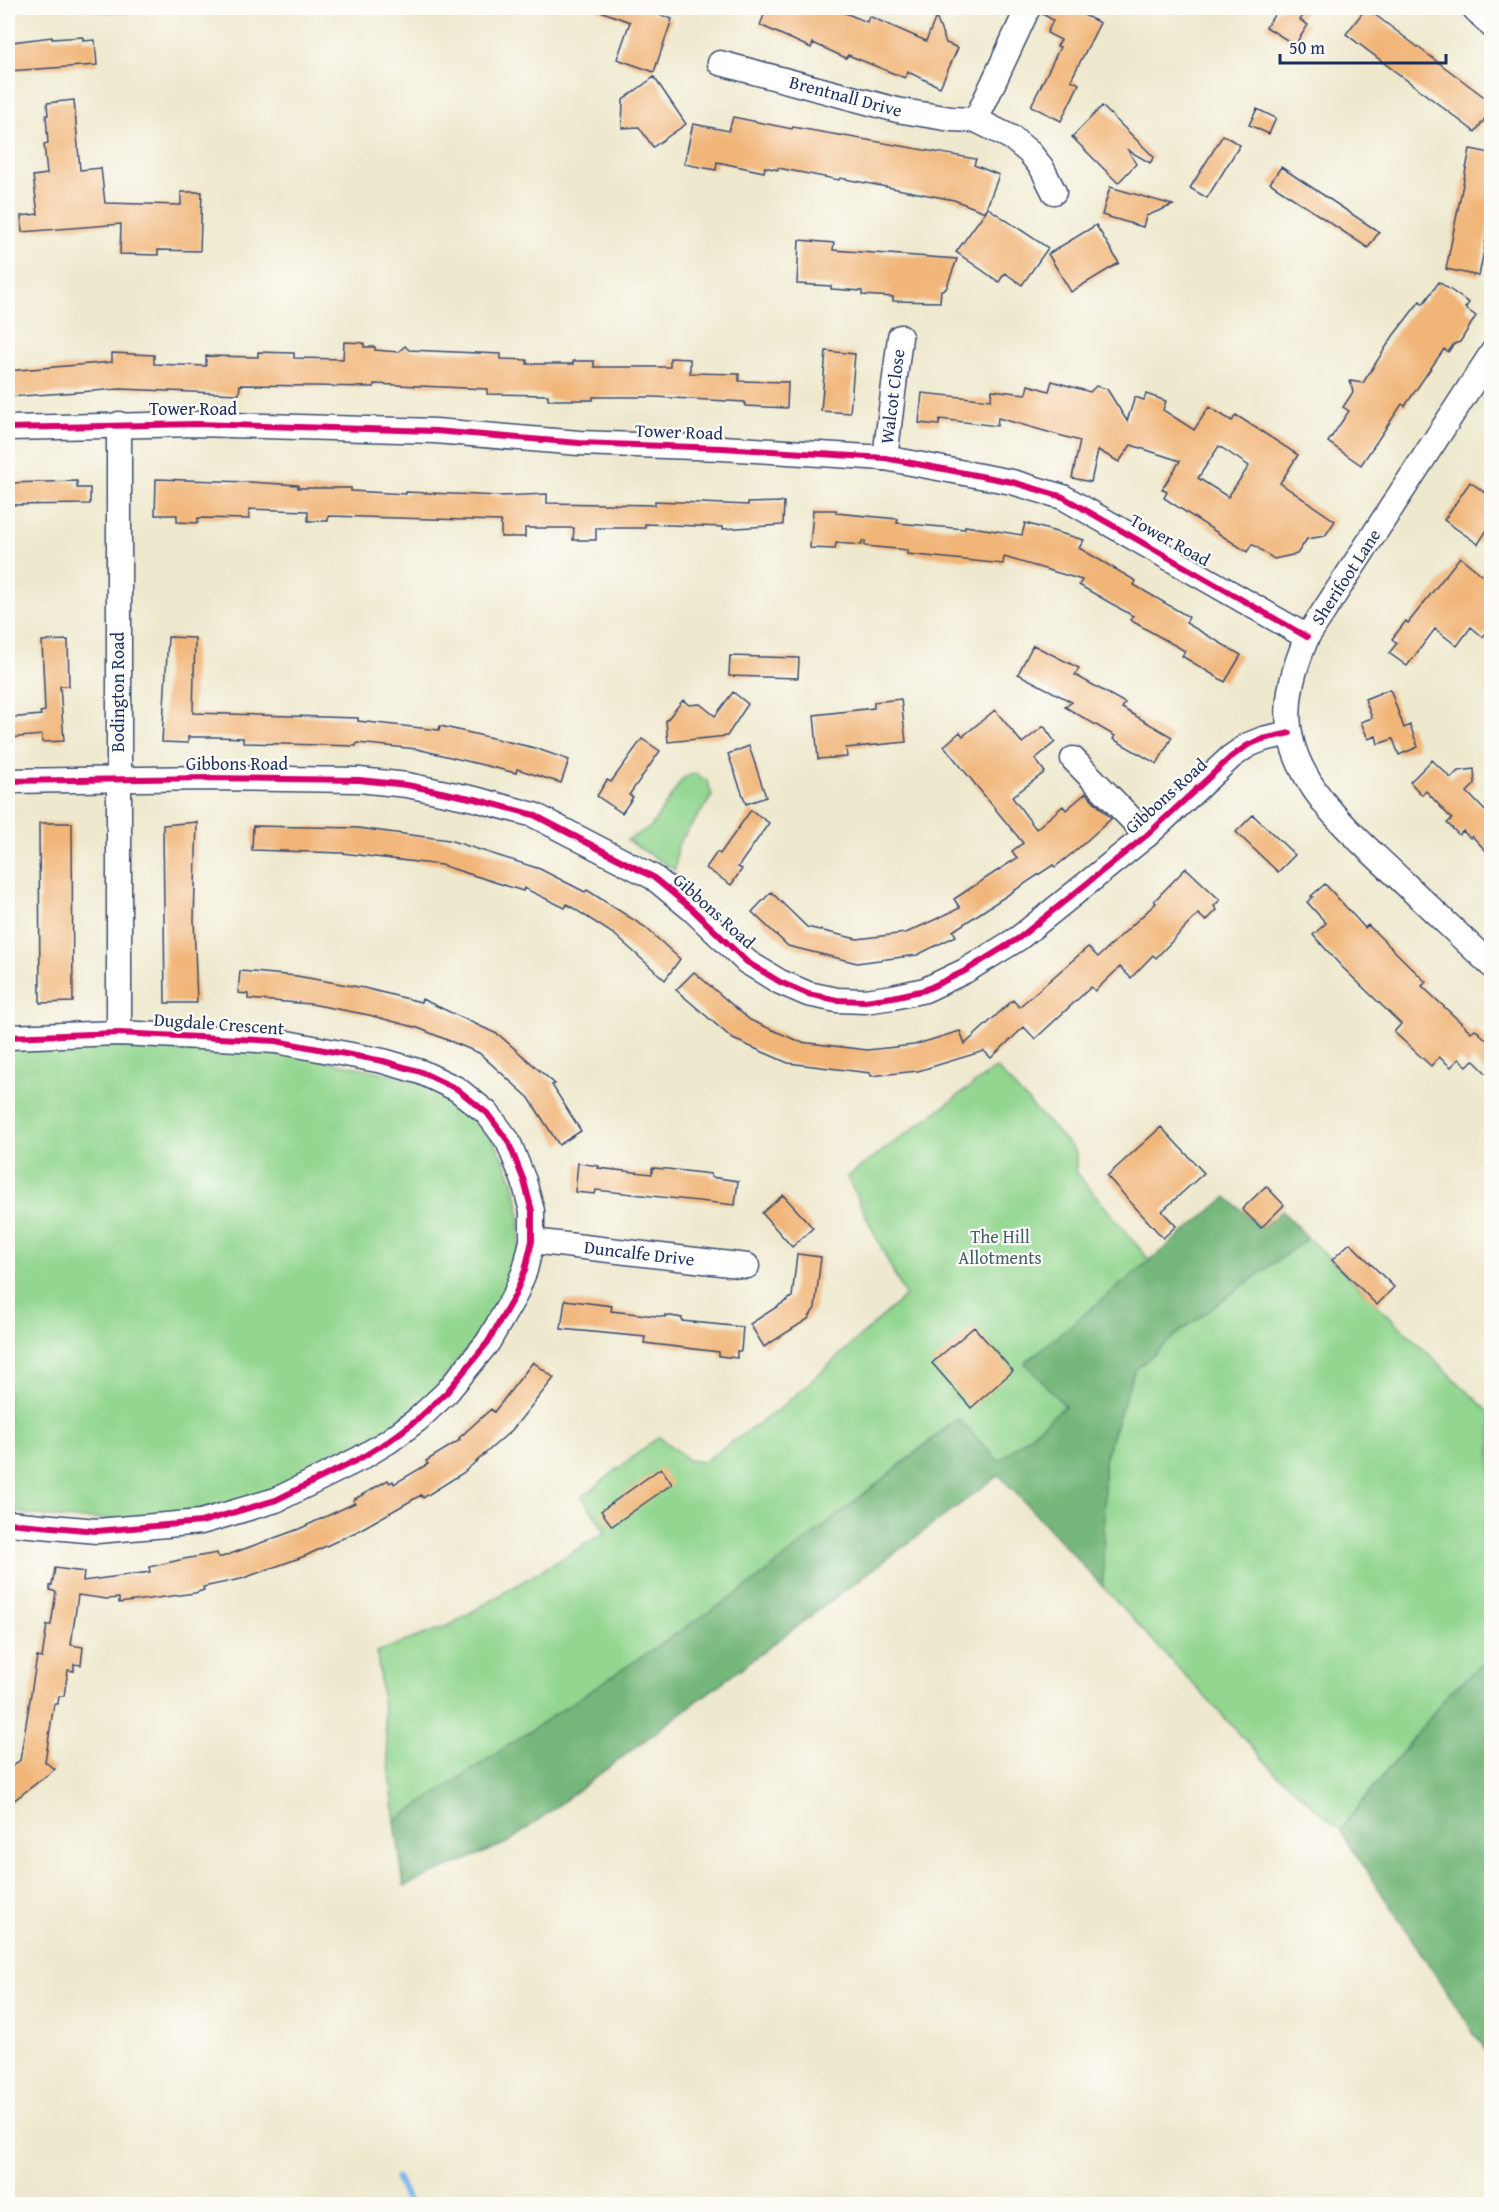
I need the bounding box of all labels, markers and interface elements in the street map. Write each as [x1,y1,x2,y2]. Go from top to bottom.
scale bar [1280,27,1446,65]
text: 50 m [1289,34,1325,61]
street label: Brentnall Drive [787,68,904,124]
street label: Walcot Close [873,347,911,445]
street label: Tower Road [149,395,237,422]
street label: Tower Road [634,416,724,447]
street label: Tower Road [1125,506,1216,573]
street label: Sherifoot Lane [1304,523,1387,630]
street label: Bodington Road [104,631,131,752]
street label: Gibbons Road [186,750,289,777]
street label: Gibbons Road [1119,751,1213,840]
street label: Gibbons Road [667,866,762,955]
street label: Dugdale Crescent [153,1005,286,1042]
park label: The Hill Allotments [958,1223,1042,1271]
street label: Duncalfe Drive [583,1233,696,1273]

